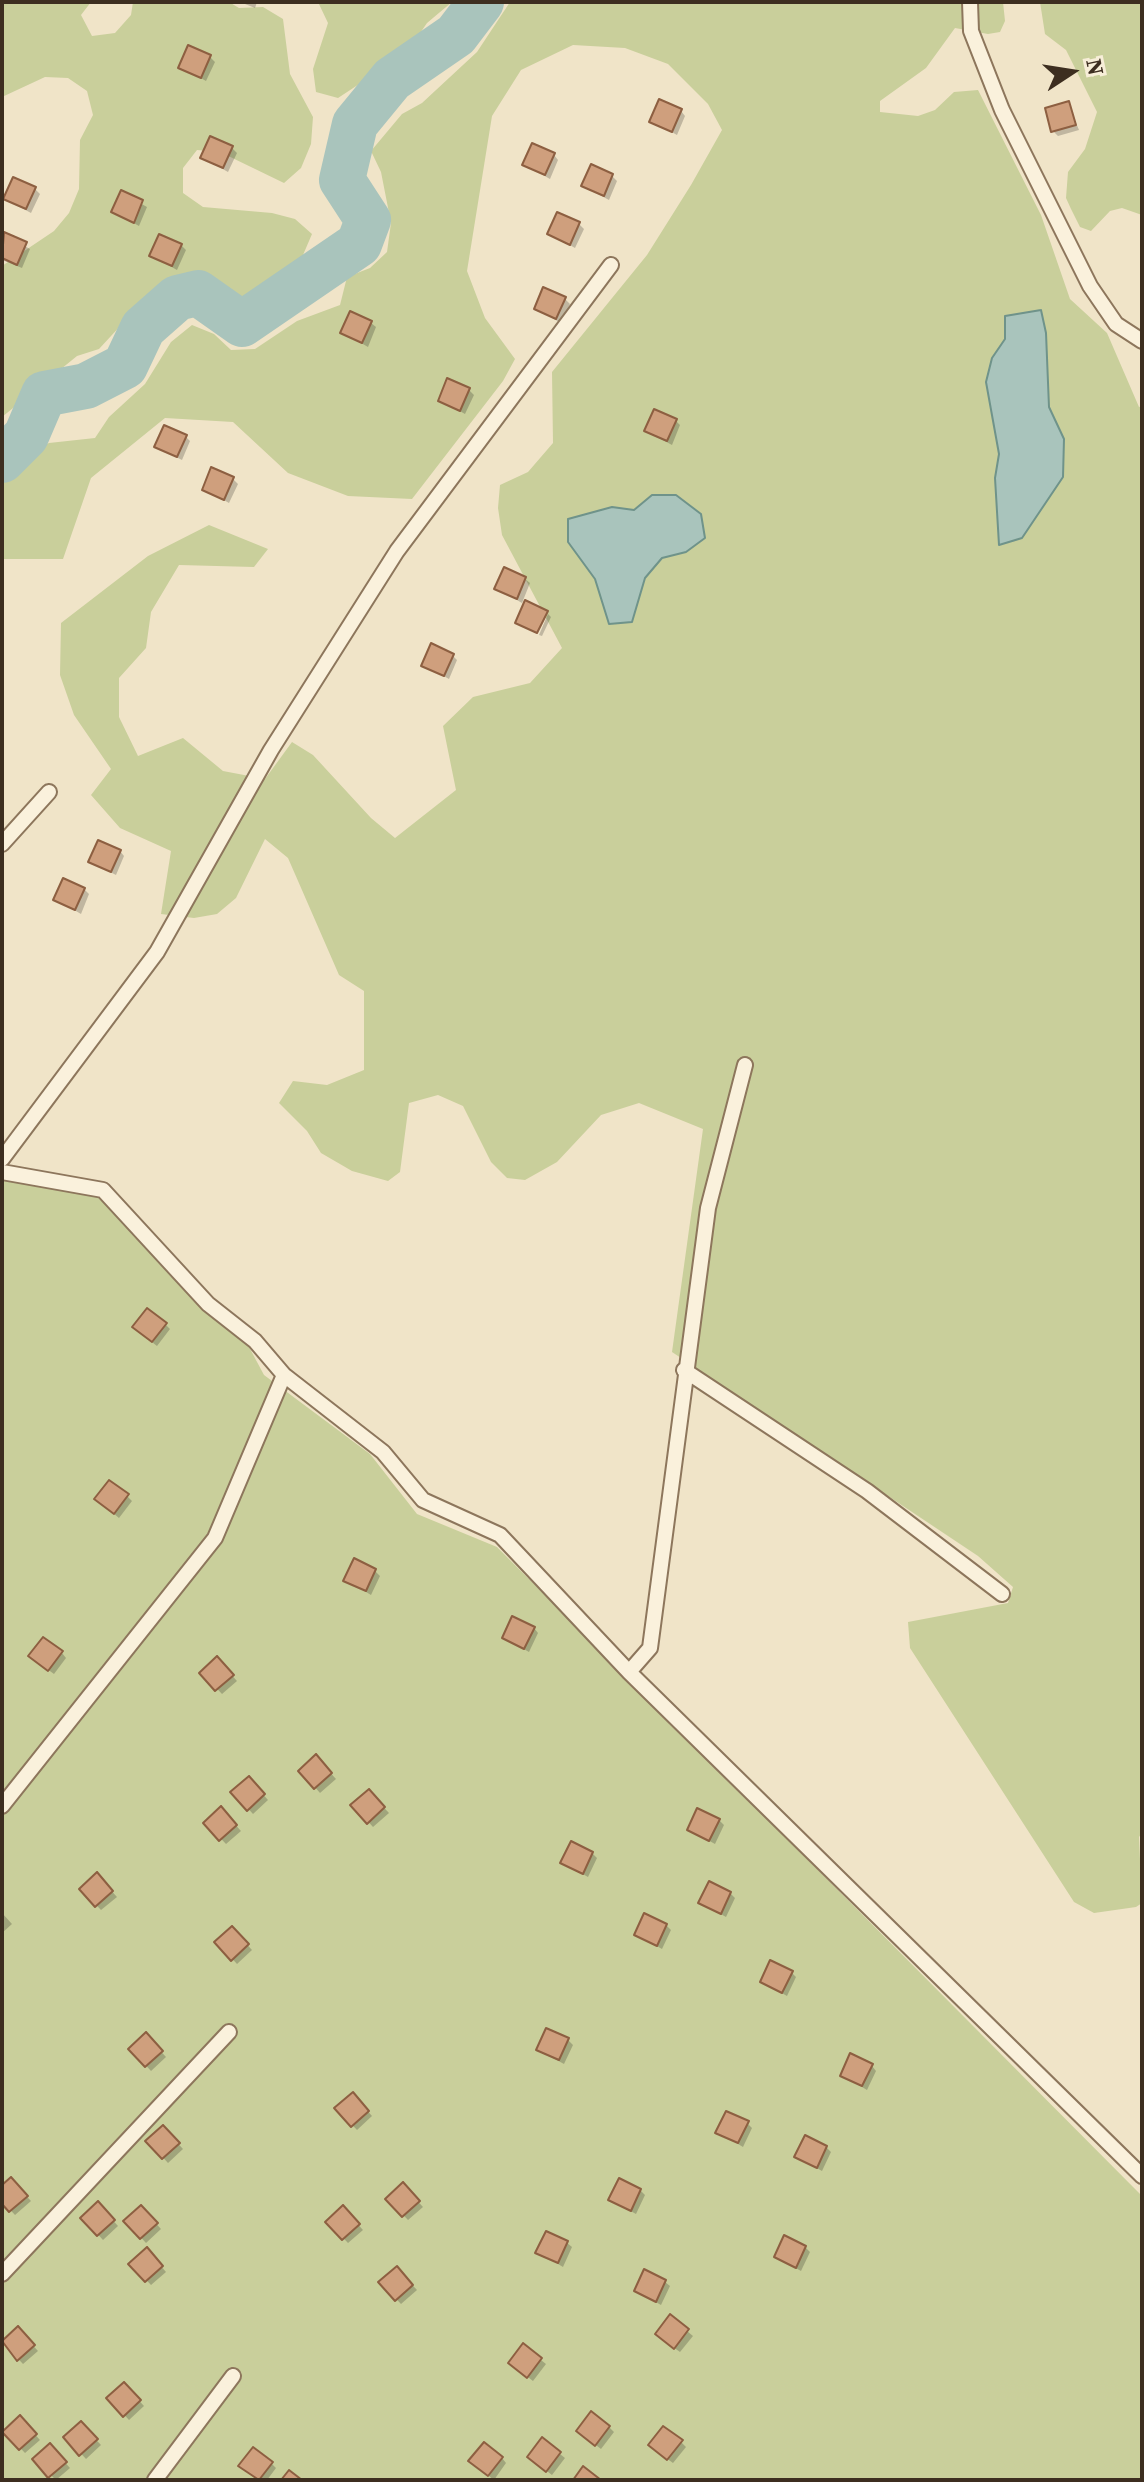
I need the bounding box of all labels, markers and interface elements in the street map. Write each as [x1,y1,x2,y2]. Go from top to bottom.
north arrow [1032,32,1112,112]
text: N [1079,56,1112,78]

